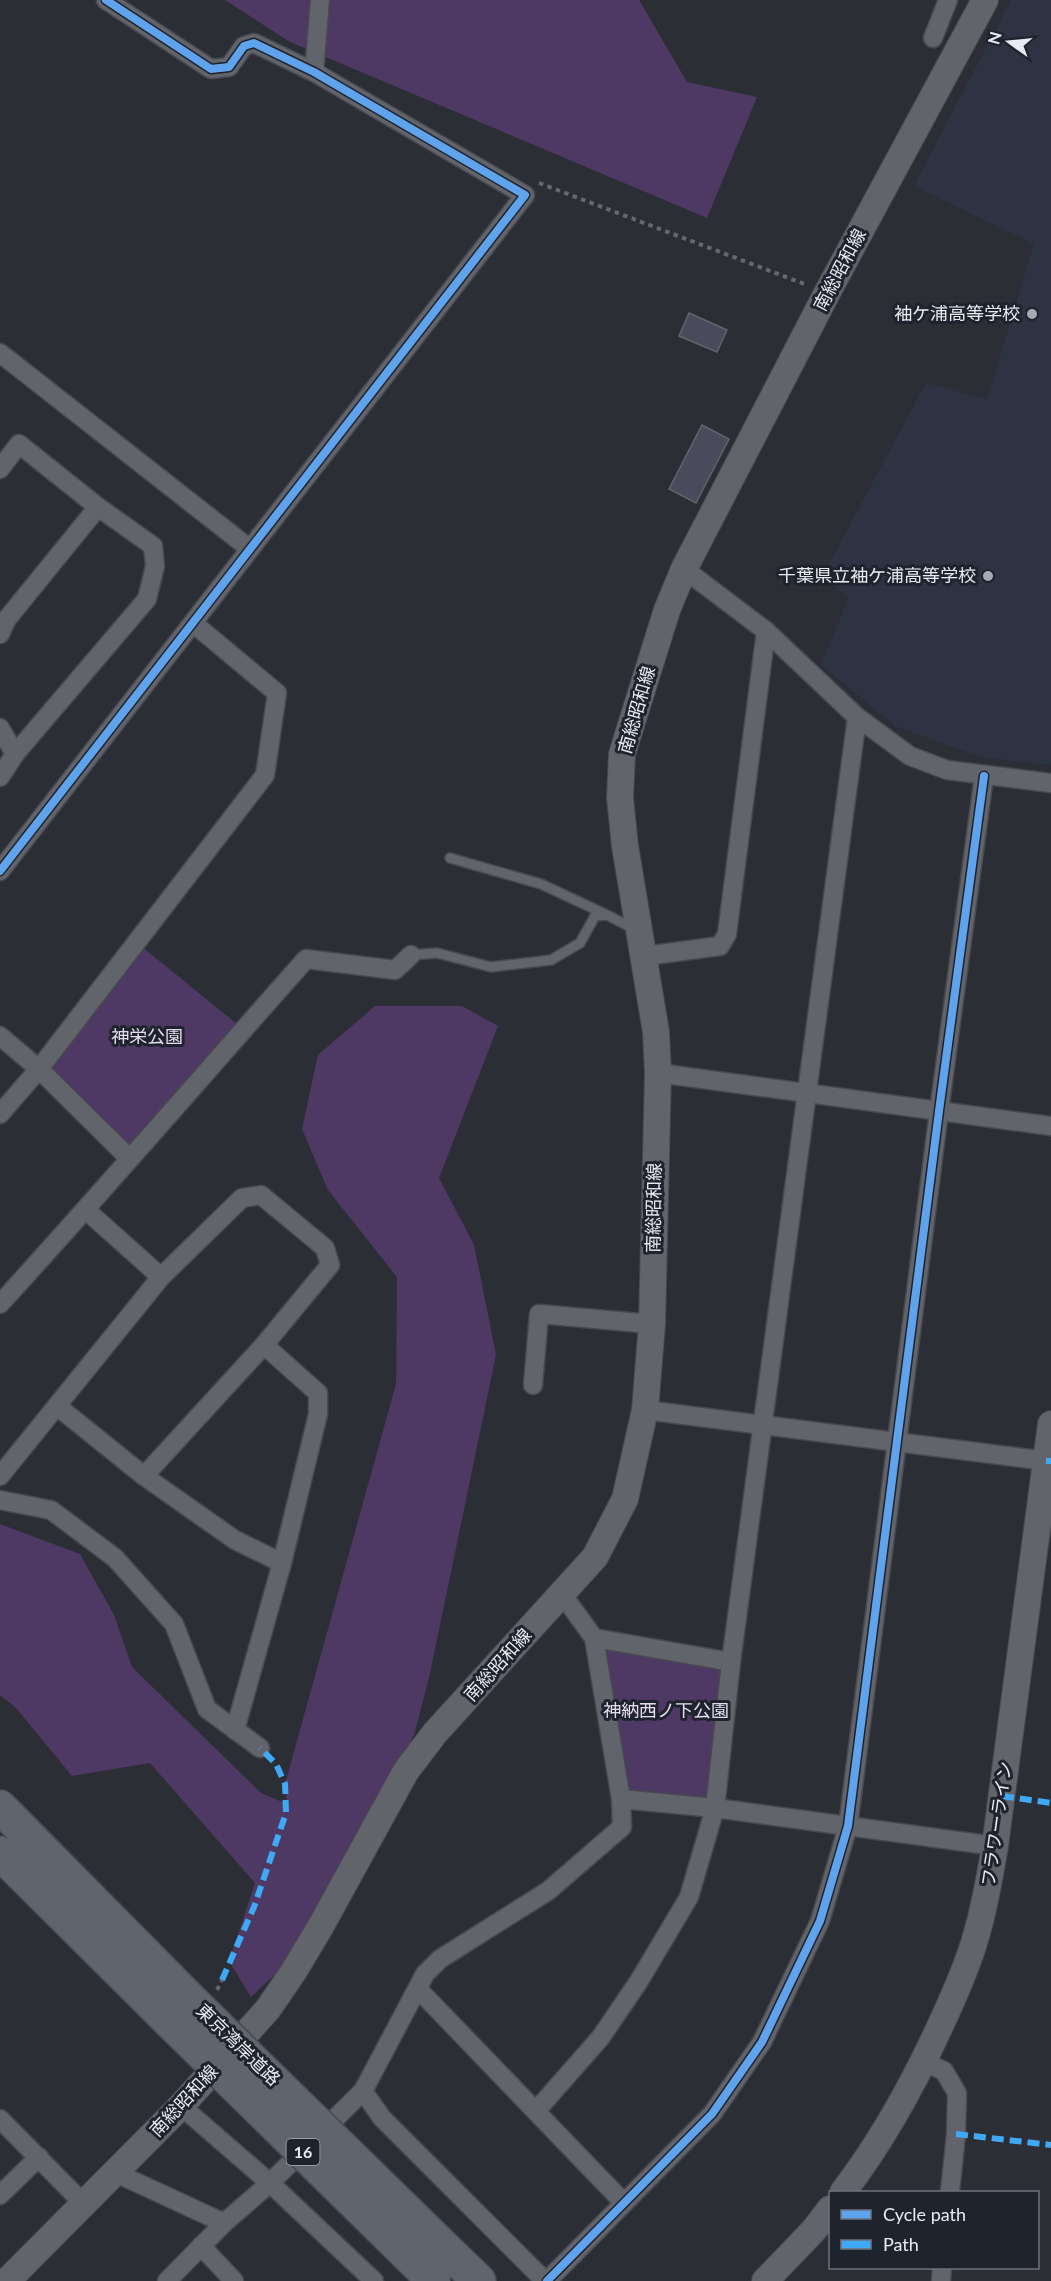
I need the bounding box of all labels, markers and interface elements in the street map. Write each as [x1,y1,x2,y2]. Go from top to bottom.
north arrow [979,12,1039,72]
text: N [983,30,1005,46]
street label: 南総昭和線 [808,225,870,314]
place label: 袖ケ浦高等学校 [894,302,1020,324]
marker: 袖ケ浦高等学校 [1025,307,1039,321]
place label: 千葉県立袖ケ浦高等学校 [778,564,976,586]
marker: 千葉県立袖ケ浦高等学校 [981,569,995,583]
street label: 南総昭和線 [613,663,659,756]
park label: 神栄公園 [111,1025,183,1047]
street label: 南総昭和線 [641,1163,665,1253]
street label: 南総昭和線 [459,1624,536,1705]
park label: 神納西ノ下公園 [603,1699,729,1721]
street label: フラワーライン [976,1760,1016,1888]
street label: 東京湾岸道路 [192,1999,285,2090]
street label: 南総昭和線 [145,2060,222,2141]
road number: 16 [286,2139,320,2165]
legend [829,2191,1039,2269]
text: Cycle path [883,2203,966,2225]
text: Path [883,2233,919,2255]

